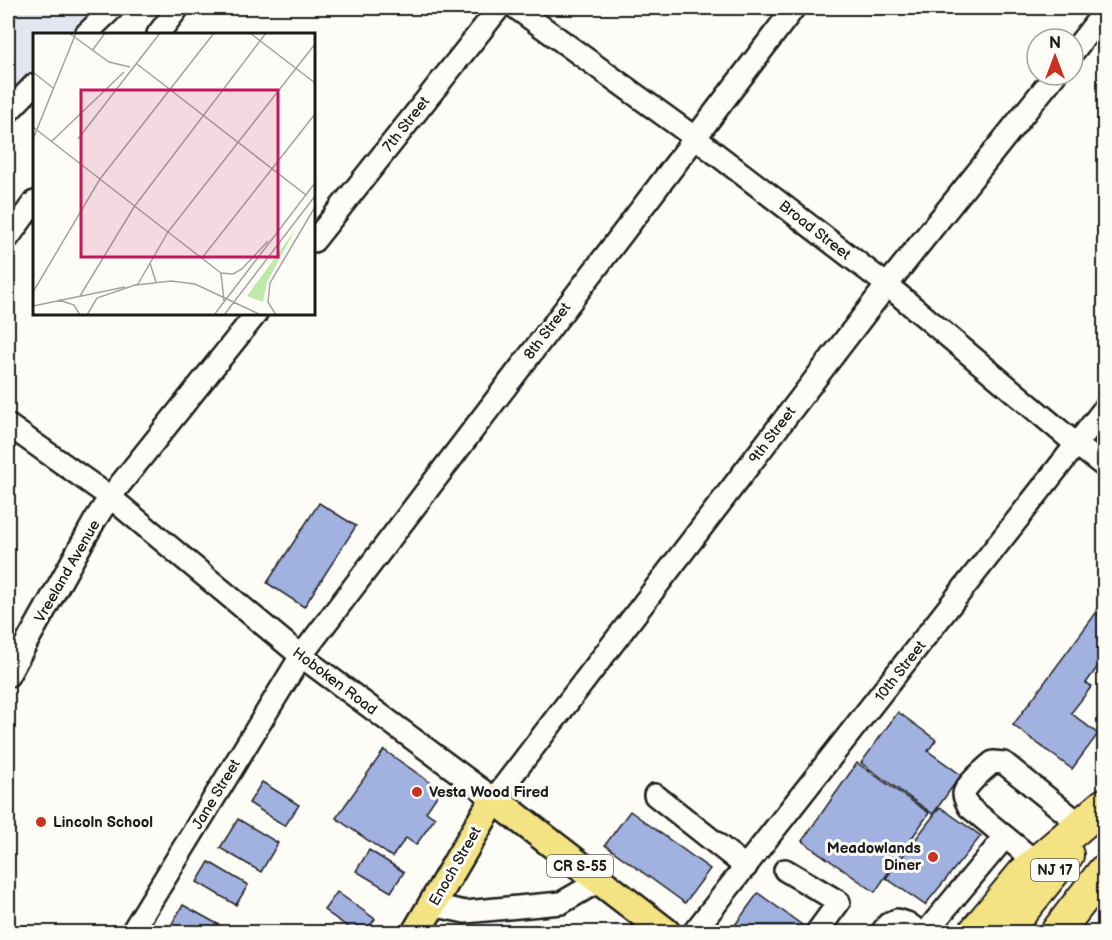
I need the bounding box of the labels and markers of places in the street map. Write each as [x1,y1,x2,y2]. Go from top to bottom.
place label: Vesta Wood Fired [429,783,549,802]
marker: Vesta Wood Fired [410,785,424,799]
place label: Lincoln School [53,813,153,832]
marker: Lincoln School [34,815,48,829]
place label: Meadowlands Diner [827,839,922,875]
marker: Meadowlands Diner [926,850,940,864]

